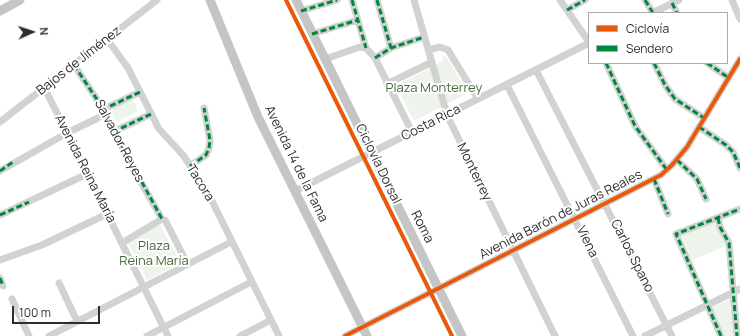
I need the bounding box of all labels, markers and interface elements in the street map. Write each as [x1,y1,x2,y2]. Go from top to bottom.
north arrow [12,12,52,52]
legend [588,12,728,64]
text: Ciclovía [626,20,669,37]
street label: Bajos de Jiménez [34,23,124,99]
text: N [37,27,52,36]
text: Sendero [626,40,673,57]
park label: Plaza Monterrey [386,80,482,96]
street label: Salvador Reyes [91,97,147,185]
street label: Costa Rica [399,101,463,145]
street label: Avenida 14 de la Fama [261,103,331,225]
street label: Avenida Reina María [51,112,119,226]
street label: Ciclovía Dorsal [352,121,404,207]
street label: Monterrey [453,141,495,203]
street label: Tacora [183,162,217,204]
street label: Avenida Barón de Juras Reales [477,167,645,263]
street label: Roma [407,208,437,246]
street label: Carlos Spano [607,217,657,295]
street label: Viena [573,224,601,260]
park label: Plaza Reina María [119,238,189,269]
scale bar [14,298,102,324]
text: 100 m [19,304,51,321]

